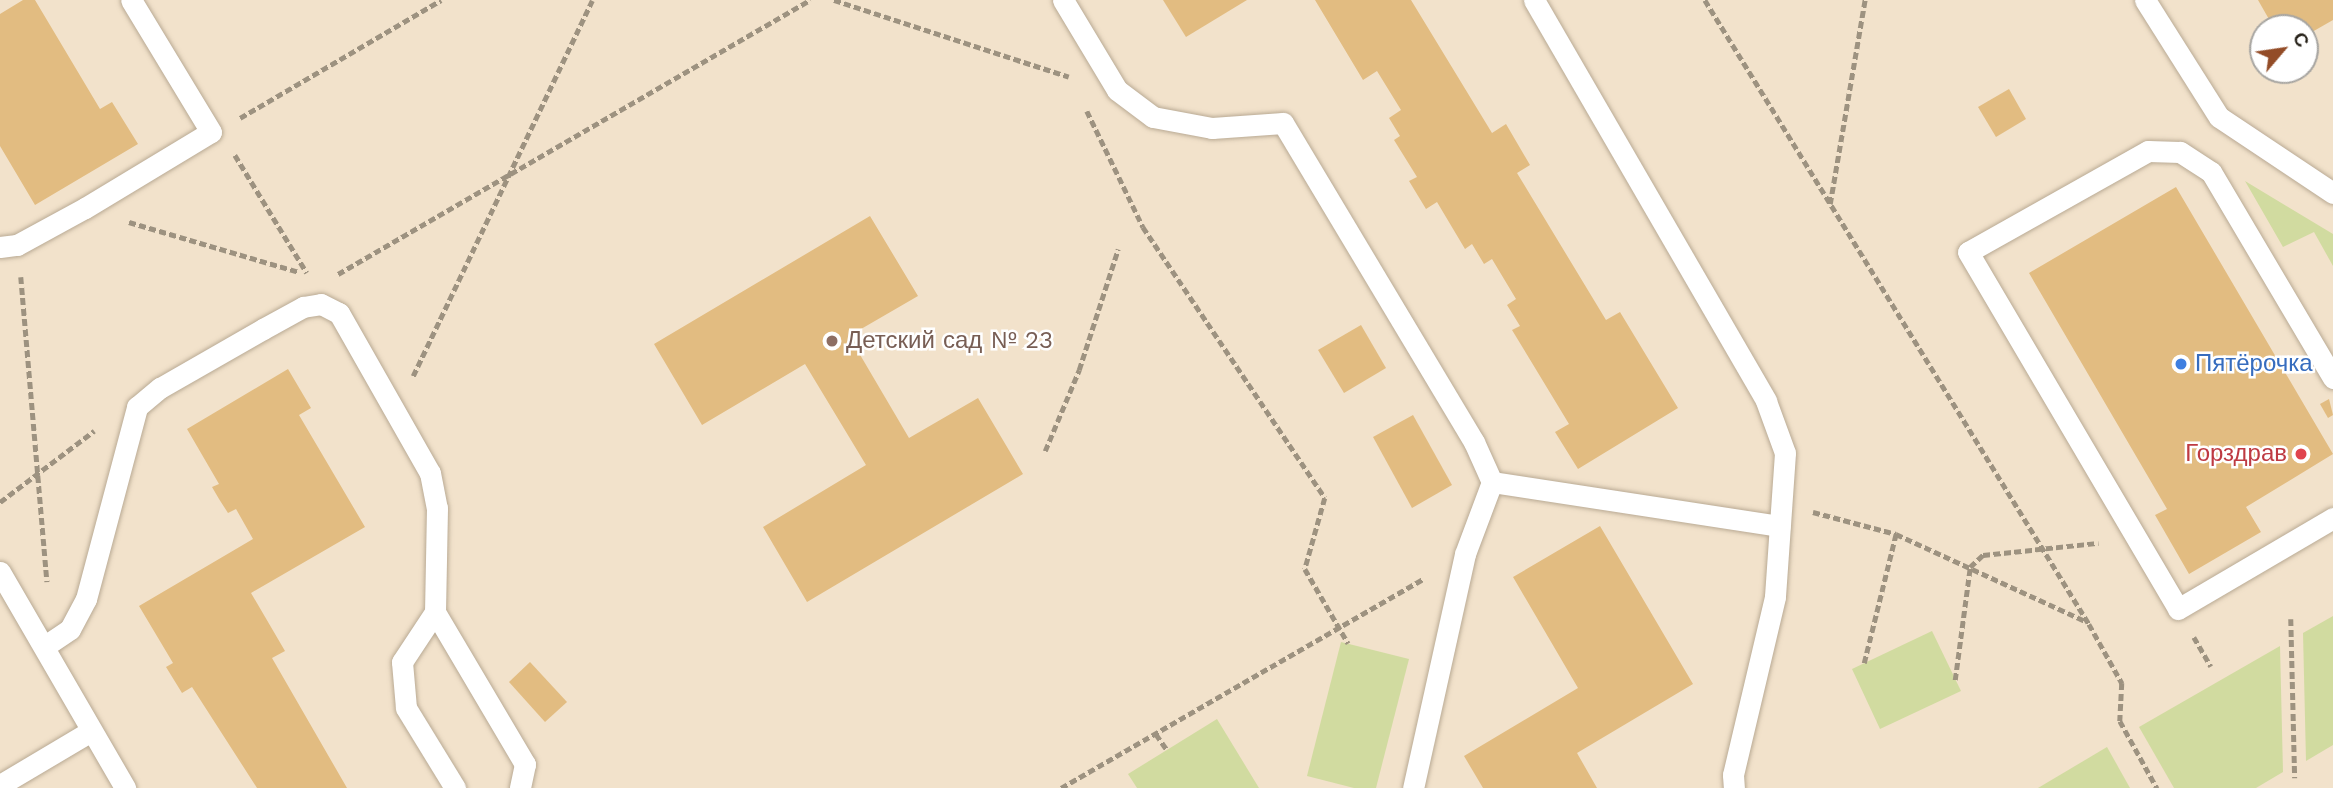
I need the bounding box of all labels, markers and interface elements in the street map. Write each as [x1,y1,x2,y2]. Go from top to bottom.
north arrow [2249,14,2319,84]
text: С [2288,28,2314,51]
place label: Детский сад № 23 [846,327,1053,355]
marker: Детский сад № 23 [824,333,840,349]
place label: Пятёрочка [2195,350,2313,378]
marker: Пятёрочка [2173,356,2189,372]
place label: Горздрав [2185,440,2287,468]
marker: Горздрав [2293,446,2309,462]

